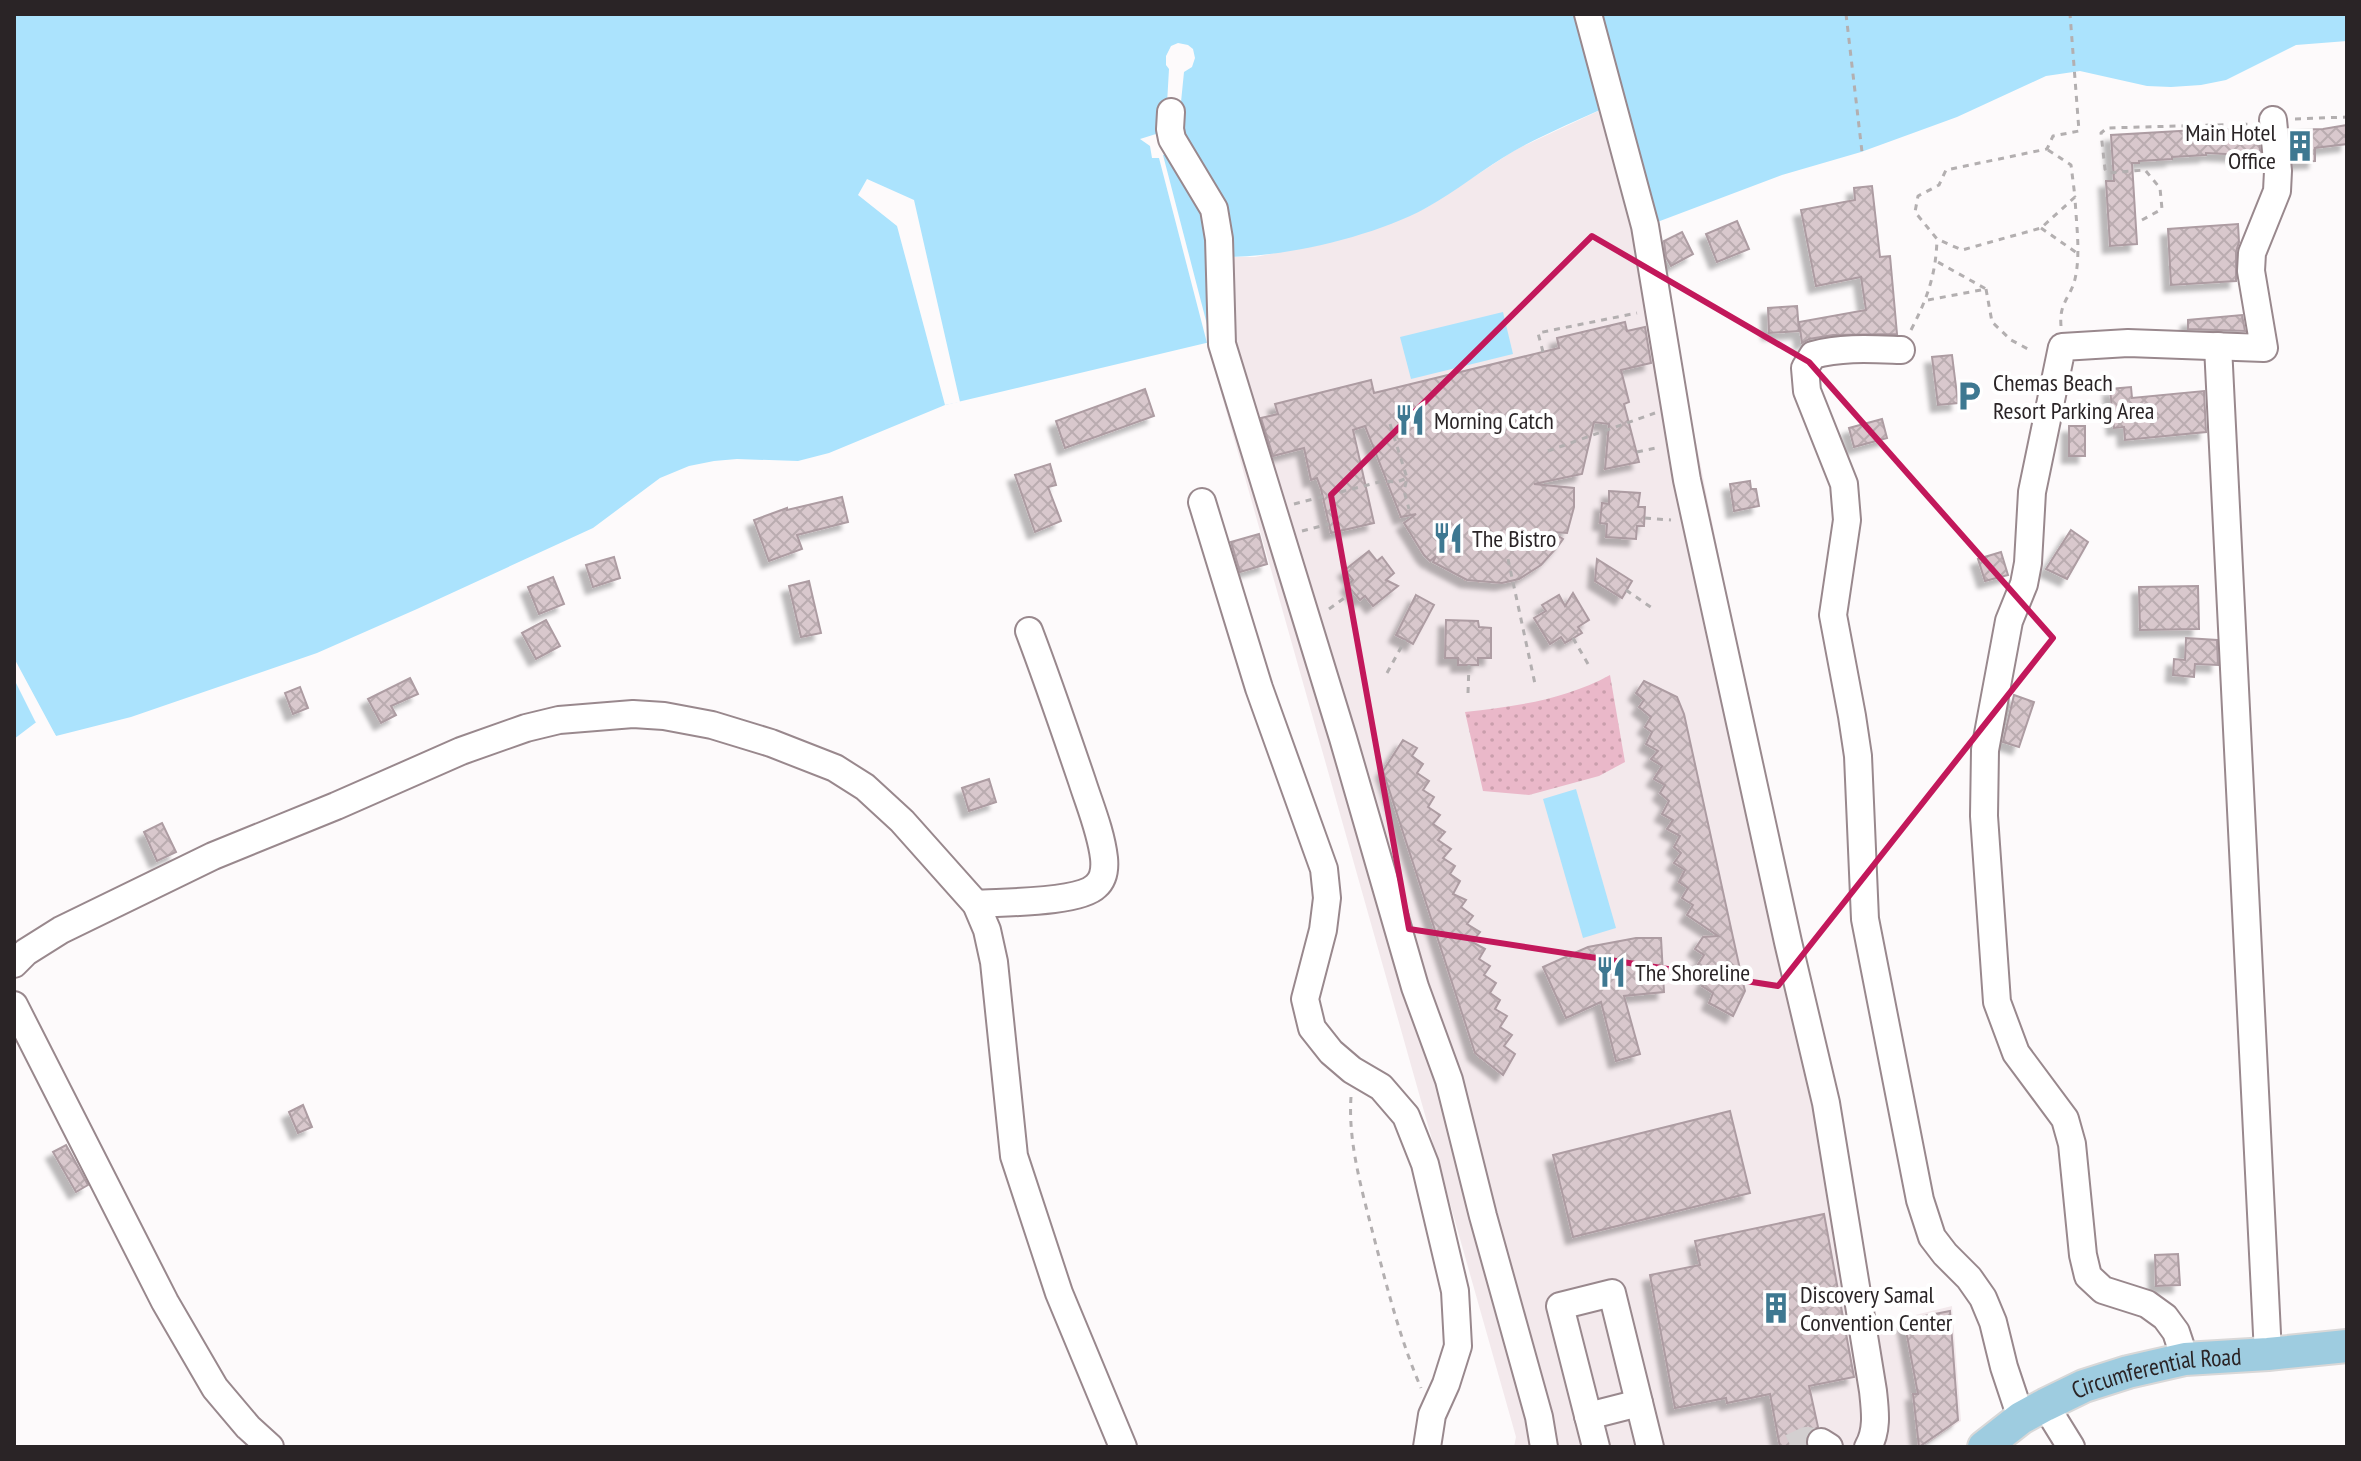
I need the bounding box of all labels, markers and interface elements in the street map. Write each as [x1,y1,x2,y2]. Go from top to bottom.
place label: Main Hotel Office [2185,117,2276,176]
building icon: Main Hotel Office [2283,129,2317,163]
place label: Chemas Beach Resort Parking Area [1993,367,2154,426]
parking icon: Chemas Beach Resort Parking Area [1952,379,1986,413]
restaurant icon: Morning Catch [1393,403,1427,437]
place label: Morning Catch [1434,405,1554,436]
restaurant icon: The Bistro [1431,521,1465,555]
place label: The Bistro [1472,523,1556,554]
restaurant icon: The Shoreline [1594,955,1628,989]
place label: The Shoreline [1635,957,1750,988]
place label: Discovery Samal Convention Center [1800,1279,1953,1338]
building icon: Discovery Samal Convention Center [1759,1291,1793,1325]
street label: Circumferential Road [2066,1340,2242,1405]

